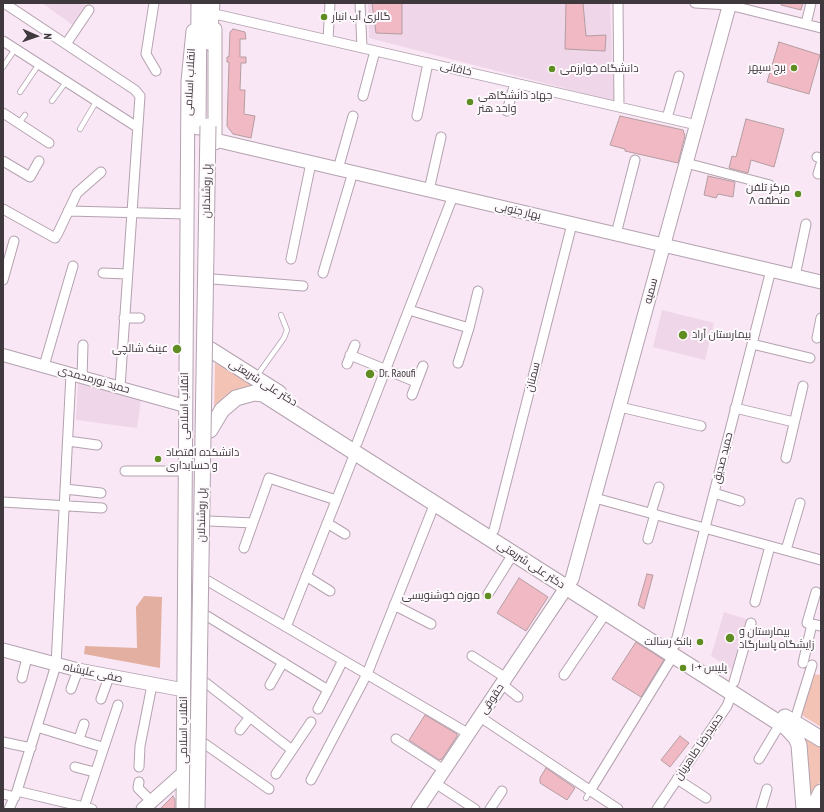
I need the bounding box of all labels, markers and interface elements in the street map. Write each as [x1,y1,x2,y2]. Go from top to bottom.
place label: گالری آب انبار [332,10,390,24]
marker: گالری آب انبار [319,12,329,22]
north arrow [16,16,56,56]
text: N [41,33,55,40]
street label: انقلاب اسلامی [182,48,198,116]
street label: خاقانی [439,59,473,79]
place label: برج سپهر [748,61,786,75]
place label: دانشگاه خوارزمی [560,62,638,76]
marker: برج سپهر [789,63,799,73]
marker: دانشگاه خوارزمی [547,64,557,74]
place label: جهاد دانشگاهی واحد هنر [478,89,552,115]
marker: جهاد دانشگاهی واحد هنر [465,97,475,107]
street label: پل روشندلان [200,164,214,218]
place label: مرکز تلفن منطقه ۸ [746,181,790,207]
marker: مرکز تلفن منطقه ۸ [793,189,803,199]
street label: بهار جنوبی [494,199,542,223]
street label: سمیه [641,277,661,305]
place label: بیمارستان آراد [692,328,751,342]
marker: بیمارستان آراد [677,329,689,341]
place label: عينک شالچی [112,342,168,356]
marker: عينک شالچی [171,343,183,355]
street label: دکتر علی شریعتی [226,357,300,409]
street label: سمنان [523,361,543,393]
street label: حمید نورمحمدی [57,363,131,397]
place label: Dr. Raoufi [379,367,416,381]
marker: Dr. Raoufi [364,368,376,380]
street label: انقلاب اسلامی [178,372,192,440]
street label: حمید صدیق [710,431,736,485]
place label: دانشکده اقتصاد و حسابداری [166,446,239,472]
marker: دانشکده اقتصاد و حسابداری [153,454,163,464]
street label: پل روشندلان [195,488,209,542]
street label: دکتر علی شریعتی [495,538,567,592]
place label: موزه خوشنویسی [402,589,480,603]
marker: موزه خوشنویسی [483,591,493,601]
place label: بیمارستان و زایشگاه پاسارگاد [739,625,814,651]
marker: بیمارستان و زایشگاه پاسارگاد [724,632,736,644]
place label: بانک رسالت [644,635,692,649]
marker: بانک رسالت [695,637,705,647]
street label: صفی علیشاه [62,660,124,686]
place label: پلیس +۱۰ [691,661,727,675]
marker: پلیس +۱۰ [678,663,688,673]
street label: حقوقی [477,681,507,717]
street label: انقلاب اسلامی [177,696,191,764]
street label: حمیدرضا طاهریان [672,711,726,783]

